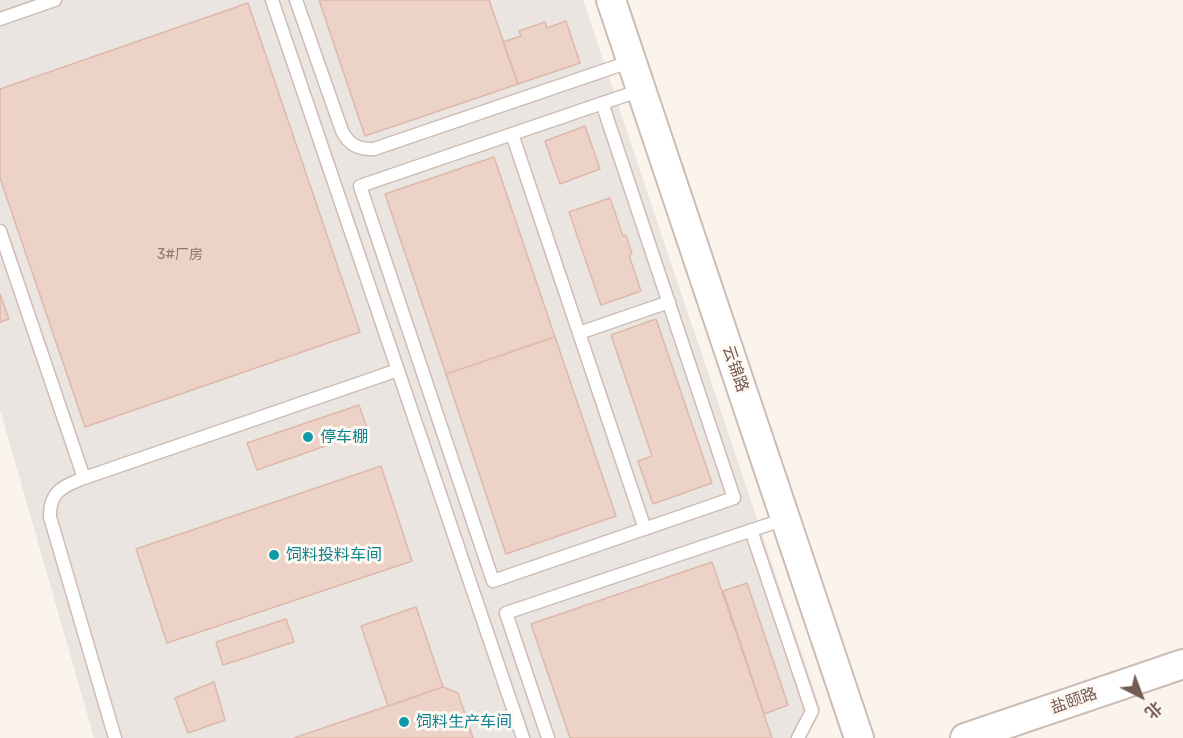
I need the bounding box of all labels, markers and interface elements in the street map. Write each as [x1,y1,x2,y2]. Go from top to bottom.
house number: 3#厂房 [157,247,203,263]
street label: 云锦路 [718,343,752,395]
place label: 停车棚 [320,427,368,447]
marker: 停车棚 [301,430,315,444]
place label: 饲料投料车间 [286,545,382,565]
marker: 饲料投料车间 [267,548,281,562]
north arrow [1111,666,1171,726]
street label: 盐颐路 [1048,684,1100,718]
text: 北 [1141,697,1166,722]
place label: 饲料生产车间 [416,712,512,732]
marker: 饲料生产车间 [397,715,411,729]

